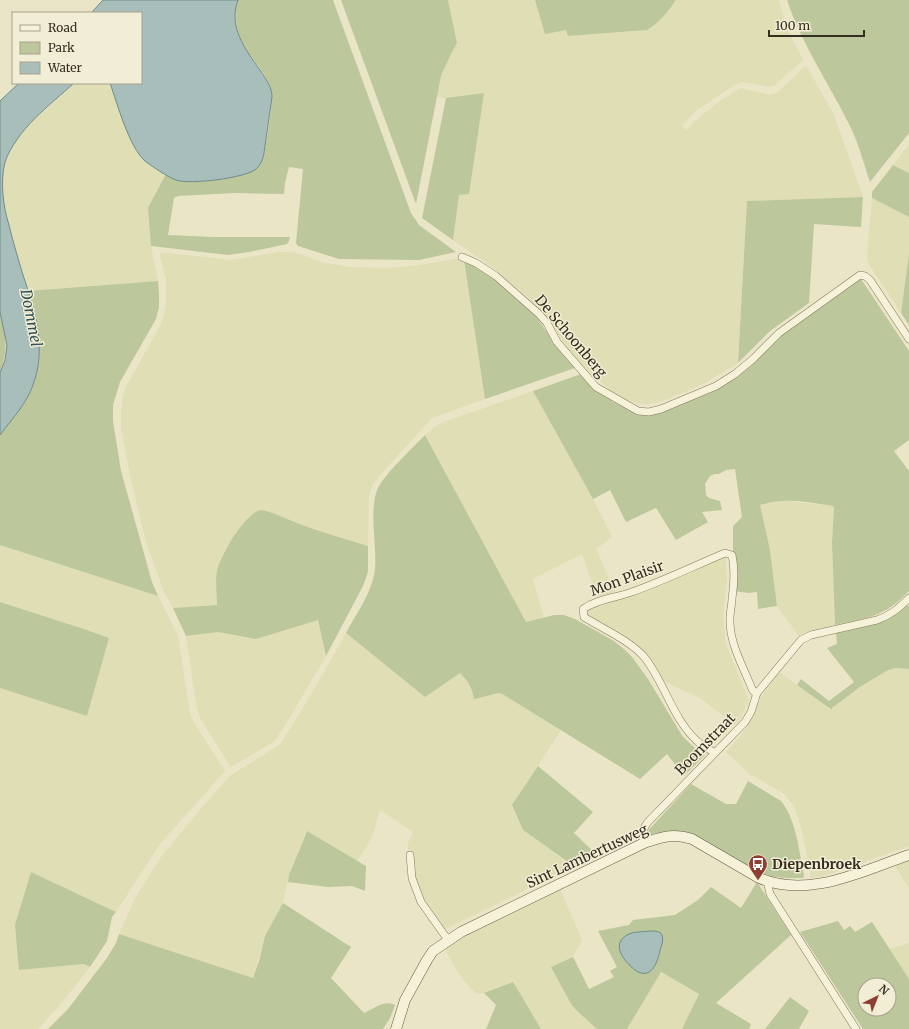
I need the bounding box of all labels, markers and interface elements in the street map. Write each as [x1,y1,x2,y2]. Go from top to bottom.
legend [12,12,142,84]
scale bar [769,12,864,38]
text: 100 m [775,18,810,33]
text: Road [48,20,77,35]
text: Park [48,40,75,55]
text: Water [47,60,83,75]
water label: Dommel [16,287,46,348]
street label: De Schoonberg [531,291,611,381]
street label: Mon Plaisir [588,556,666,600]
street label: Boomstraat [671,709,739,779]
street label: Sint Lambertusweg [523,820,651,892]
bus stop icon: Diepenbroek [747,853,769,881]
place label: Diepenbroek [772,855,862,873]
north arrow [857,977,897,1017]
text: N [876,982,892,998]

